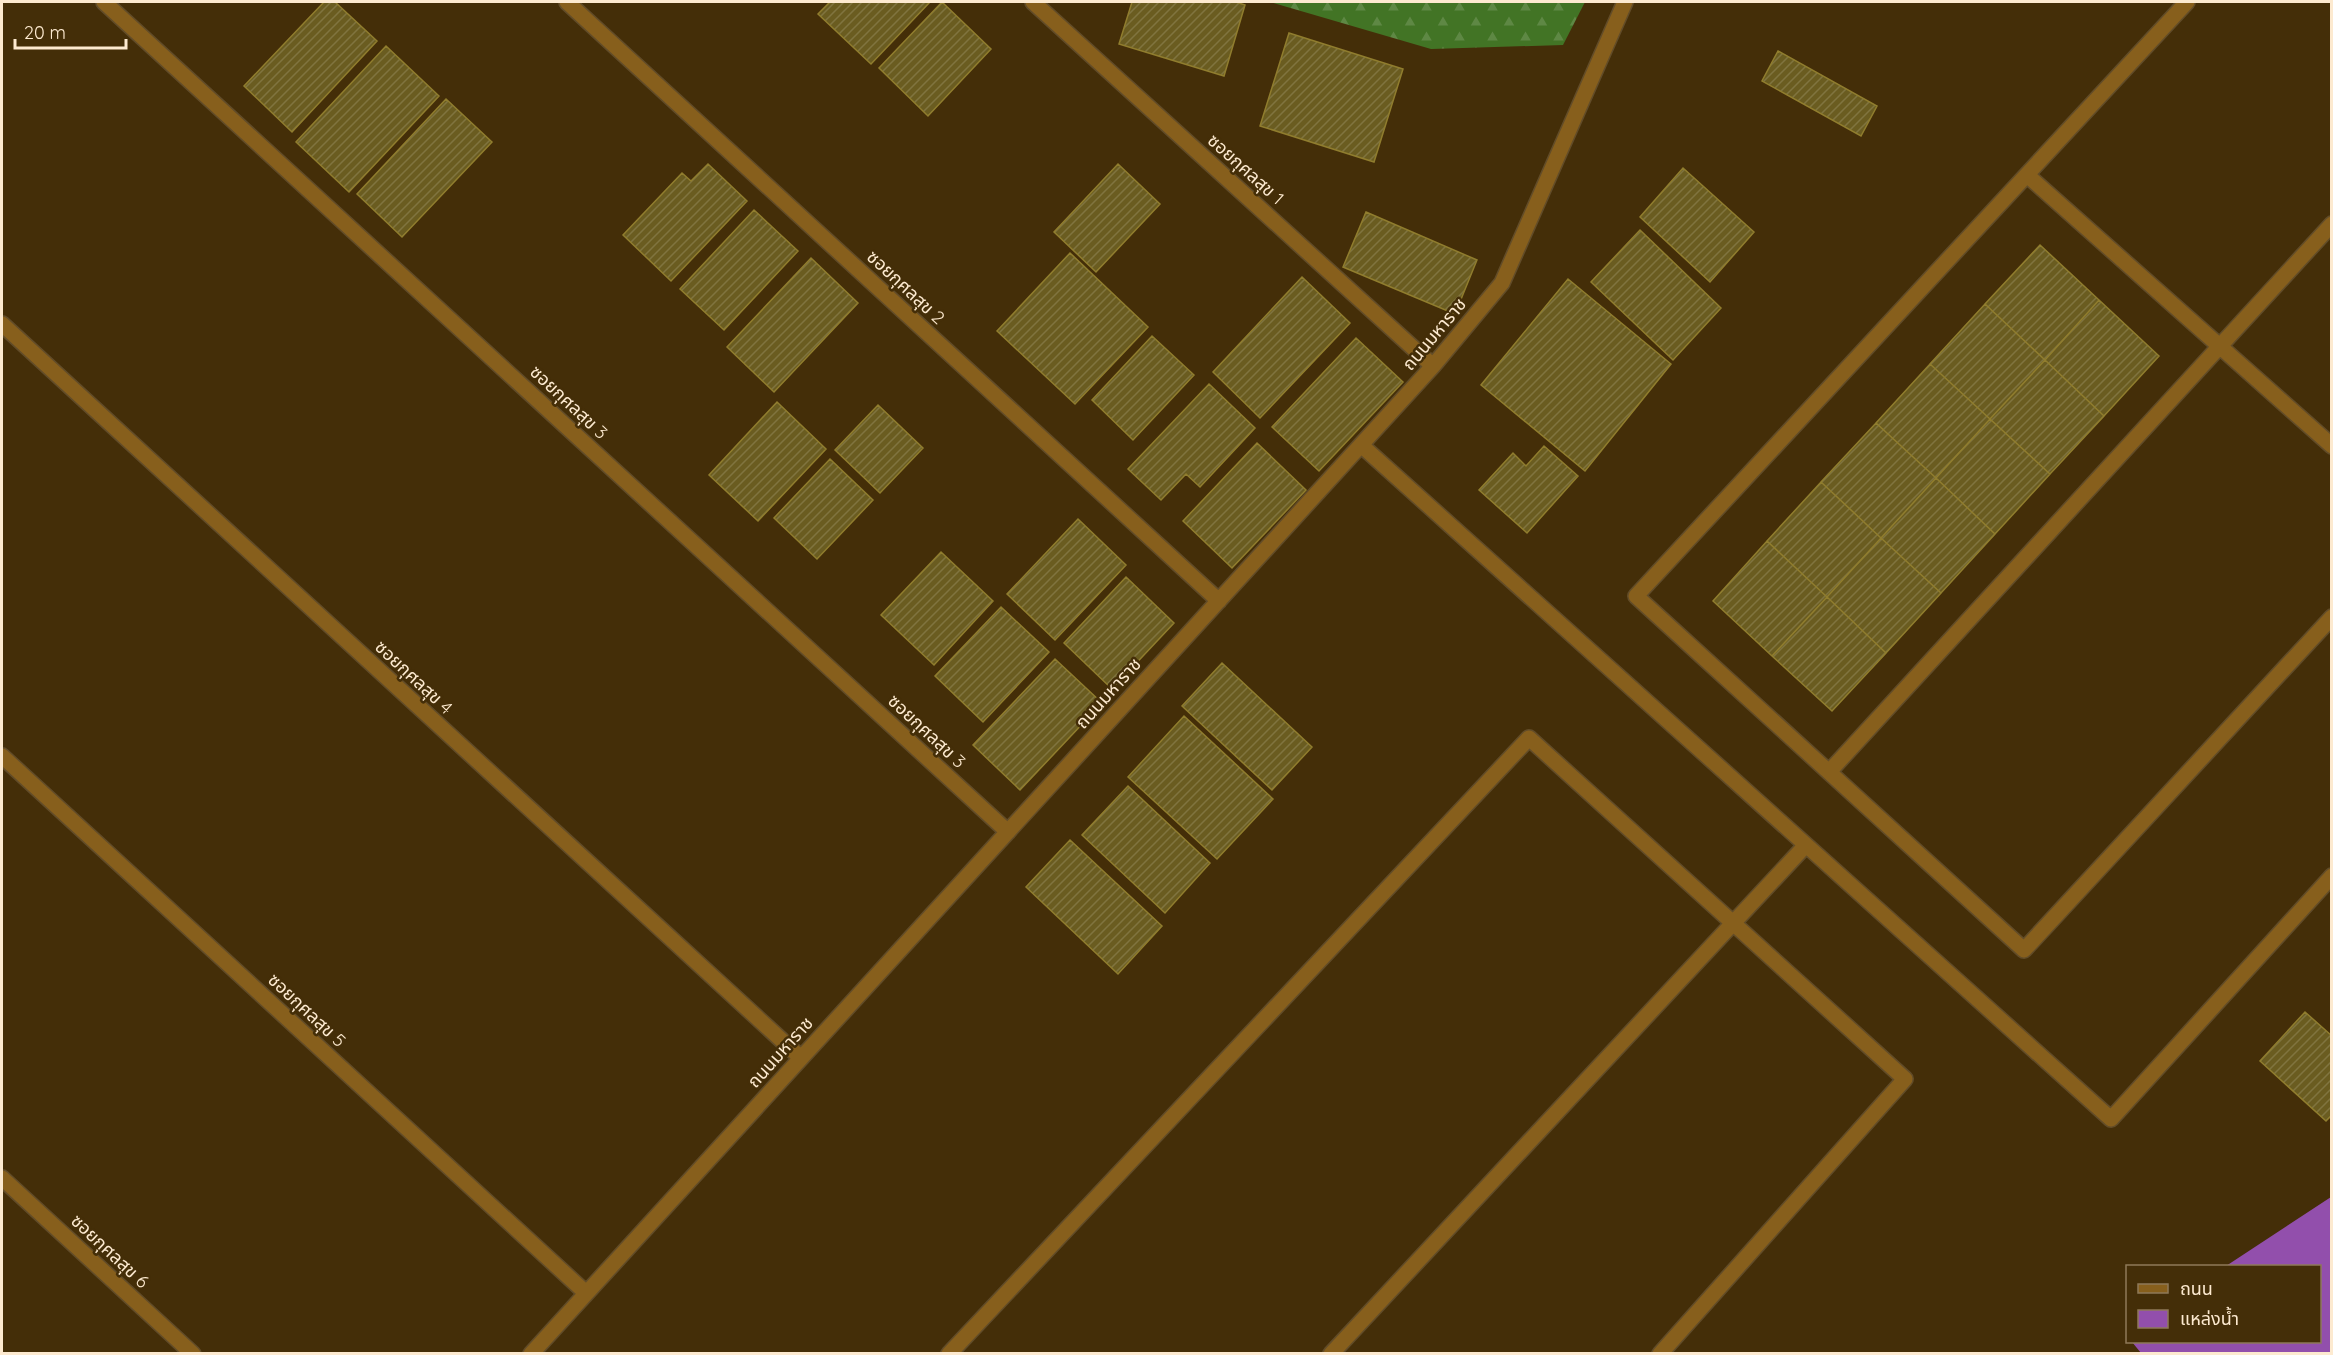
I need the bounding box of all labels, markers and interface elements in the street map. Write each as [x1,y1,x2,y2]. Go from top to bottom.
scale bar [15,12,126,50]
text: 20 m [24,21,66,44]
street label: ซอยกุศลสุข 1 [1203,129,1289,209]
street label: ซอยกุศลสุข 2 [862,245,950,329]
street label: ถนนมหาราช [1397,293,1471,375]
street label: ซอยกุศลสุข 3 [525,360,613,444]
street label: ซอยกุศลสุข 4 [370,635,458,719]
street label: ถนนมหาราช [1070,653,1146,733]
street label: ซอยกุศลสุข 3 [883,689,971,773]
street label: ซอยกุศลสุข 5 [263,968,351,1052]
street label: ถนนมหาราช [742,1012,818,1092]
street label: ซอยกุศลสุข 6 [66,1209,154,1293]
legend [2126,1265,2321,1343]
text: ถนน [2180,1277,2213,1300]
text: แหล่งน้ำ [2180,1306,2239,1330]

